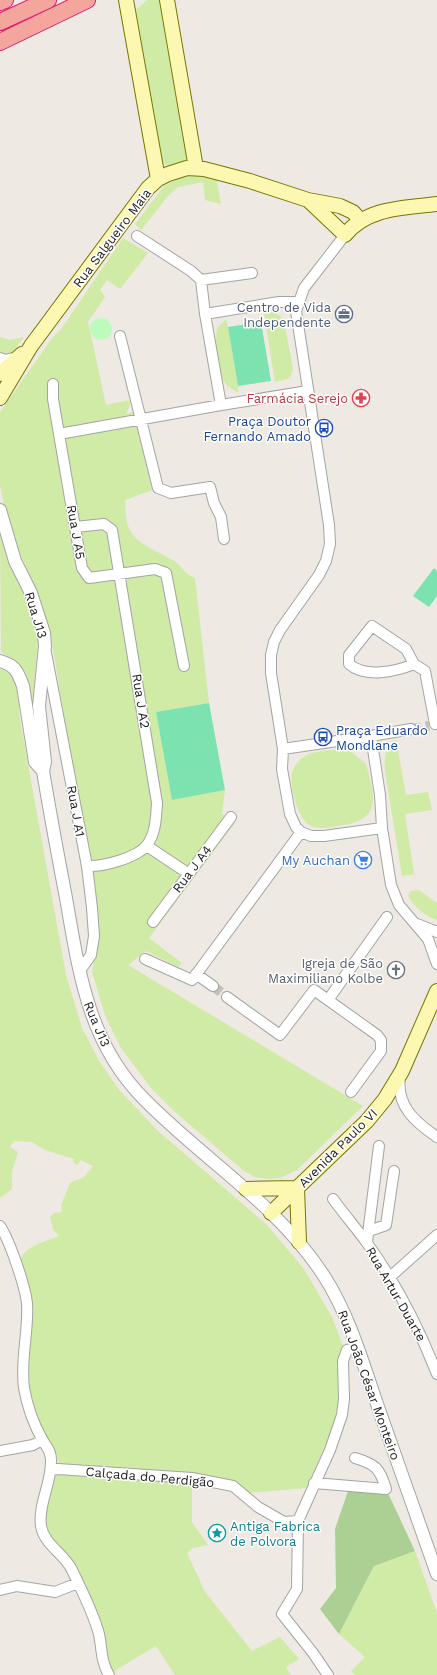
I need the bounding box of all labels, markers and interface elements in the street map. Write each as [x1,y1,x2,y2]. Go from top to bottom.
street label: Rua Salgueiro Maia [70,185,154,290]
place label: Centro de Vida Independente [237,300,332,330]
office icon: Centro de Vida Independente [334,304,354,324]
pharmacy icon: Farmácia Serejo [351,388,371,408]
place label: Farmácia Serejo [246,391,348,406]
place label: Praça Doutor Fernando Amado [203,414,311,444]
bus stop icon: Praça Doutor Fernando Amado [314,418,334,438]
street label: Rua J A5 [64,504,88,560]
street label: Rua J13 [22,590,50,640]
street label: Rua J A2 [129,673,153,729]
place label: Praça Eduardo Mondlane [336,723,428,753]
bus stop icon: Praça Eduardo Mondlane [313,727,333,747]
street label: Rua J A1 [64,784,88,838]
street label: Rua J A4 [169,842,215,896]
supermarket icon: My Auchan [353,850,373,870]
place label: My Auchan [281,853,350,868]
place label: Igreja de São Maximiliano Kolbe [268,956,383,986]
church icon: Igreja de São Maximiliano Kolbe [386,960,406,980]
street label: Rua J13 [81,999,113,1049]
street label: Avenida Paulo VI [296,1106,380,1190]
street label: Rua Artur Duarte [363,1244,429,1344]
street label: Rua João César Monteiro [335,1308,403,1462]
street label: Calçada do Perdigão [85,1464,215,1490]
place label: Antiga Fabrica de Polvora [230,1519,321,1549]
place icon: Antiga Fabrica de Polvora [207,1523,227,1543]

